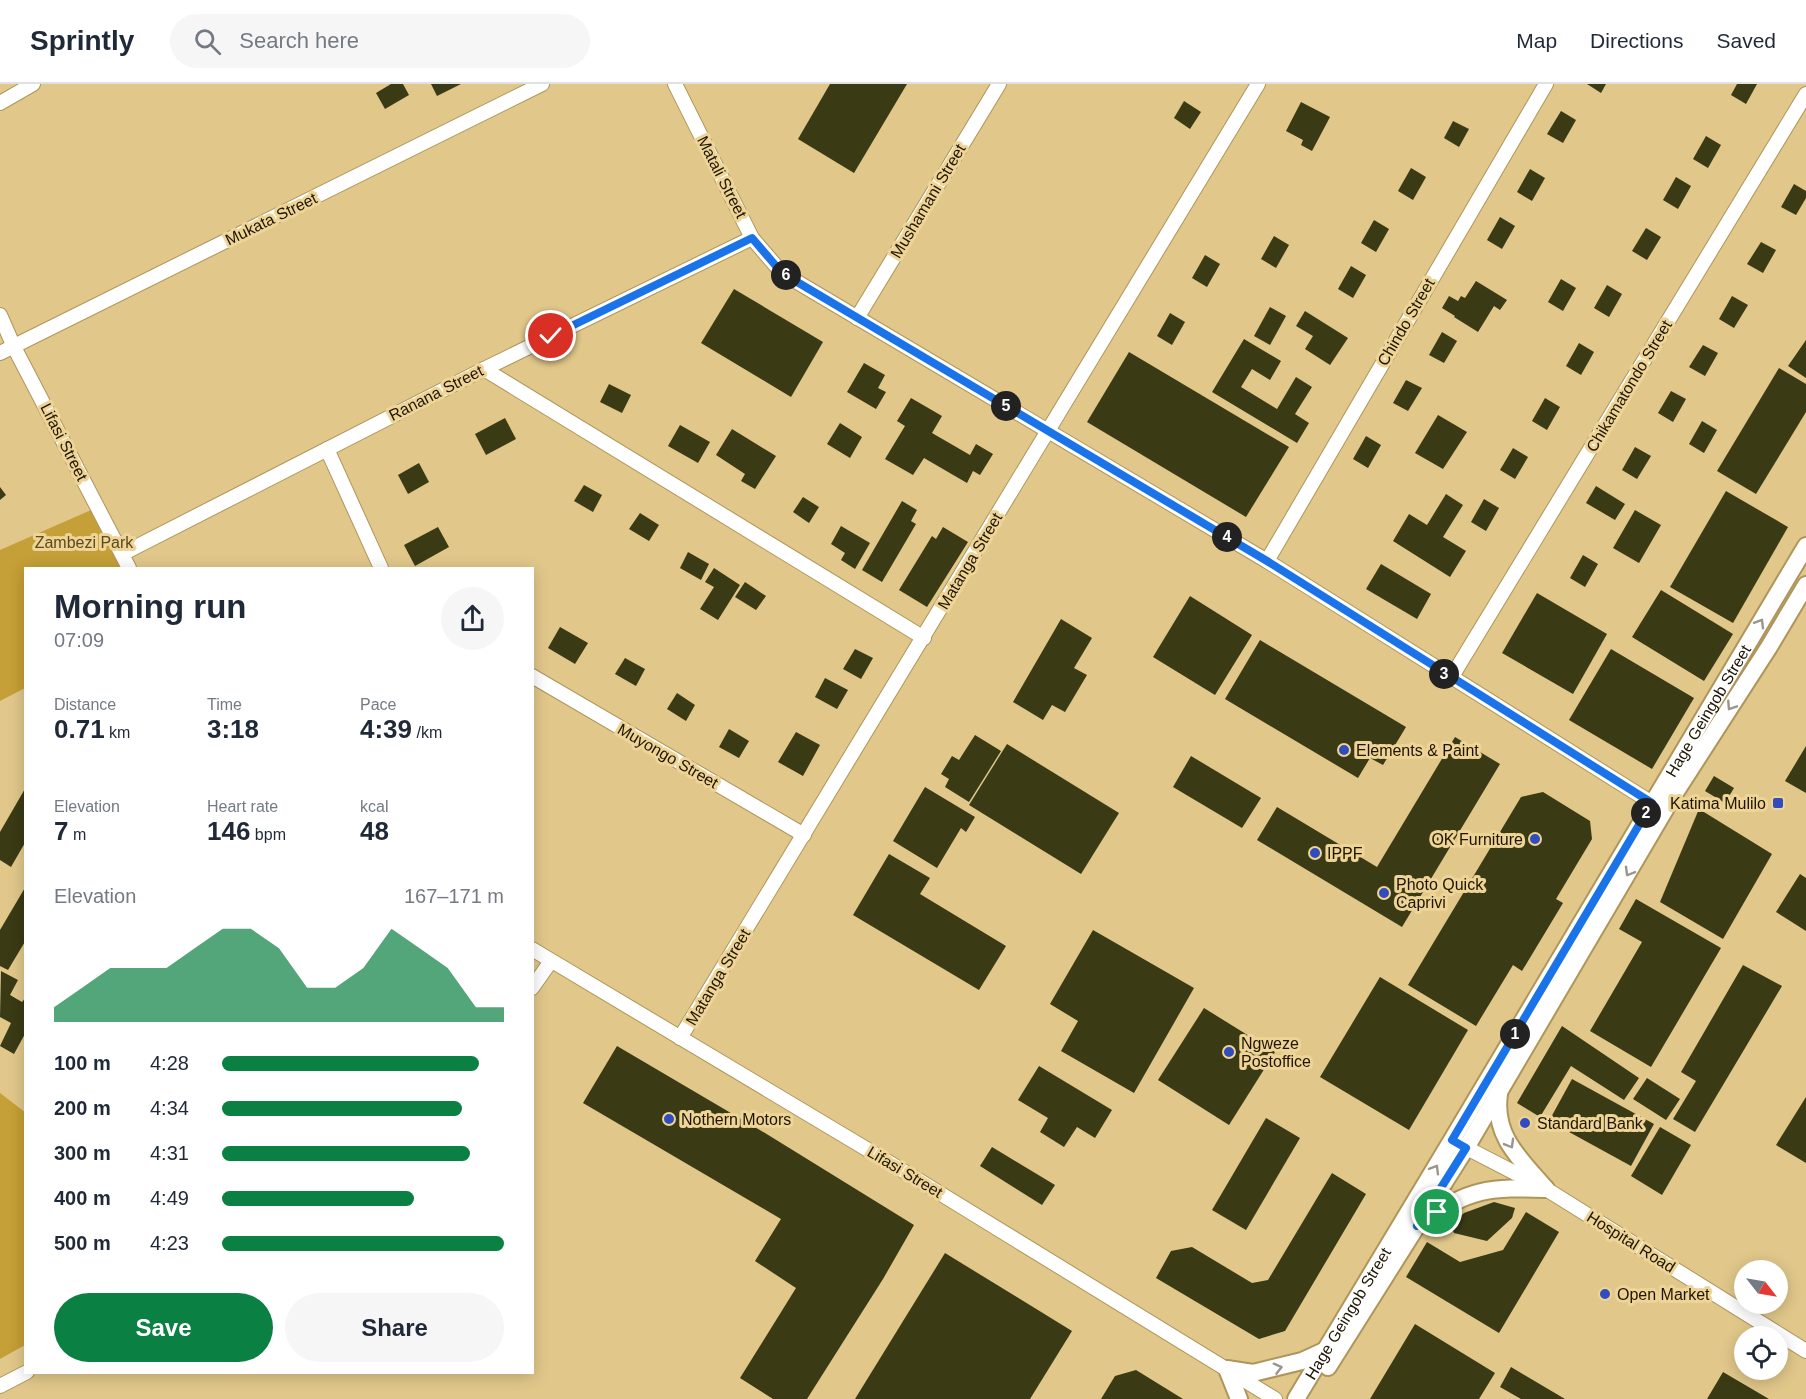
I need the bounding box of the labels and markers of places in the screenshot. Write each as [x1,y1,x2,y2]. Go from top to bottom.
pin: 6 [771,260,801,290]
pin [525,310,576,361]
pin: 5 [991,391,1021,421]
pin: 4 [1212,522,1242,552]
pin: 3 [1429,659,1459,689]
place label: Elements & Paint [1356,742,1479,759]
marker: Elements & Paint [1337,743,1351,757]
place label: Katima Mulilo [1670,795,1766,812]
marker: Katima Mulilo [1771,796,1785,810]
pin: 2 [1631,798,1661,828]
place label: OK Furniture [1431,831,1523,848]
marker: OK Furniture [1528,832,1542,846]
place label: IPPF [1327,845,1363,862]
marker: IPPF [1308,846,1322,860]
place label: Photo Quick Caprivi [1396,876,1484,911]
marker: Photo Quick Caprivi [1377,886,1391,900]
pin: 1 [1500,1019,1530,1049]
place label: Ngweze Postoffice [1241,1035,1311,1070]
marker: Ngweze Postoffice [1222,1045,1236,1059]
place label: Nothern Motors [681,1111,791,1128]
marker: Nothern Motors [662,1112,676,1126]
place label: Standard Bank [1537,1115,1644,1132]
marker: Standard Bank [1518,1116,1532,1130]
pin [1411,1186,1462,1237]
place label: Open Market [1617,1286,1710,1303]
marker: Open Market [1598,1287,1612,1301]

